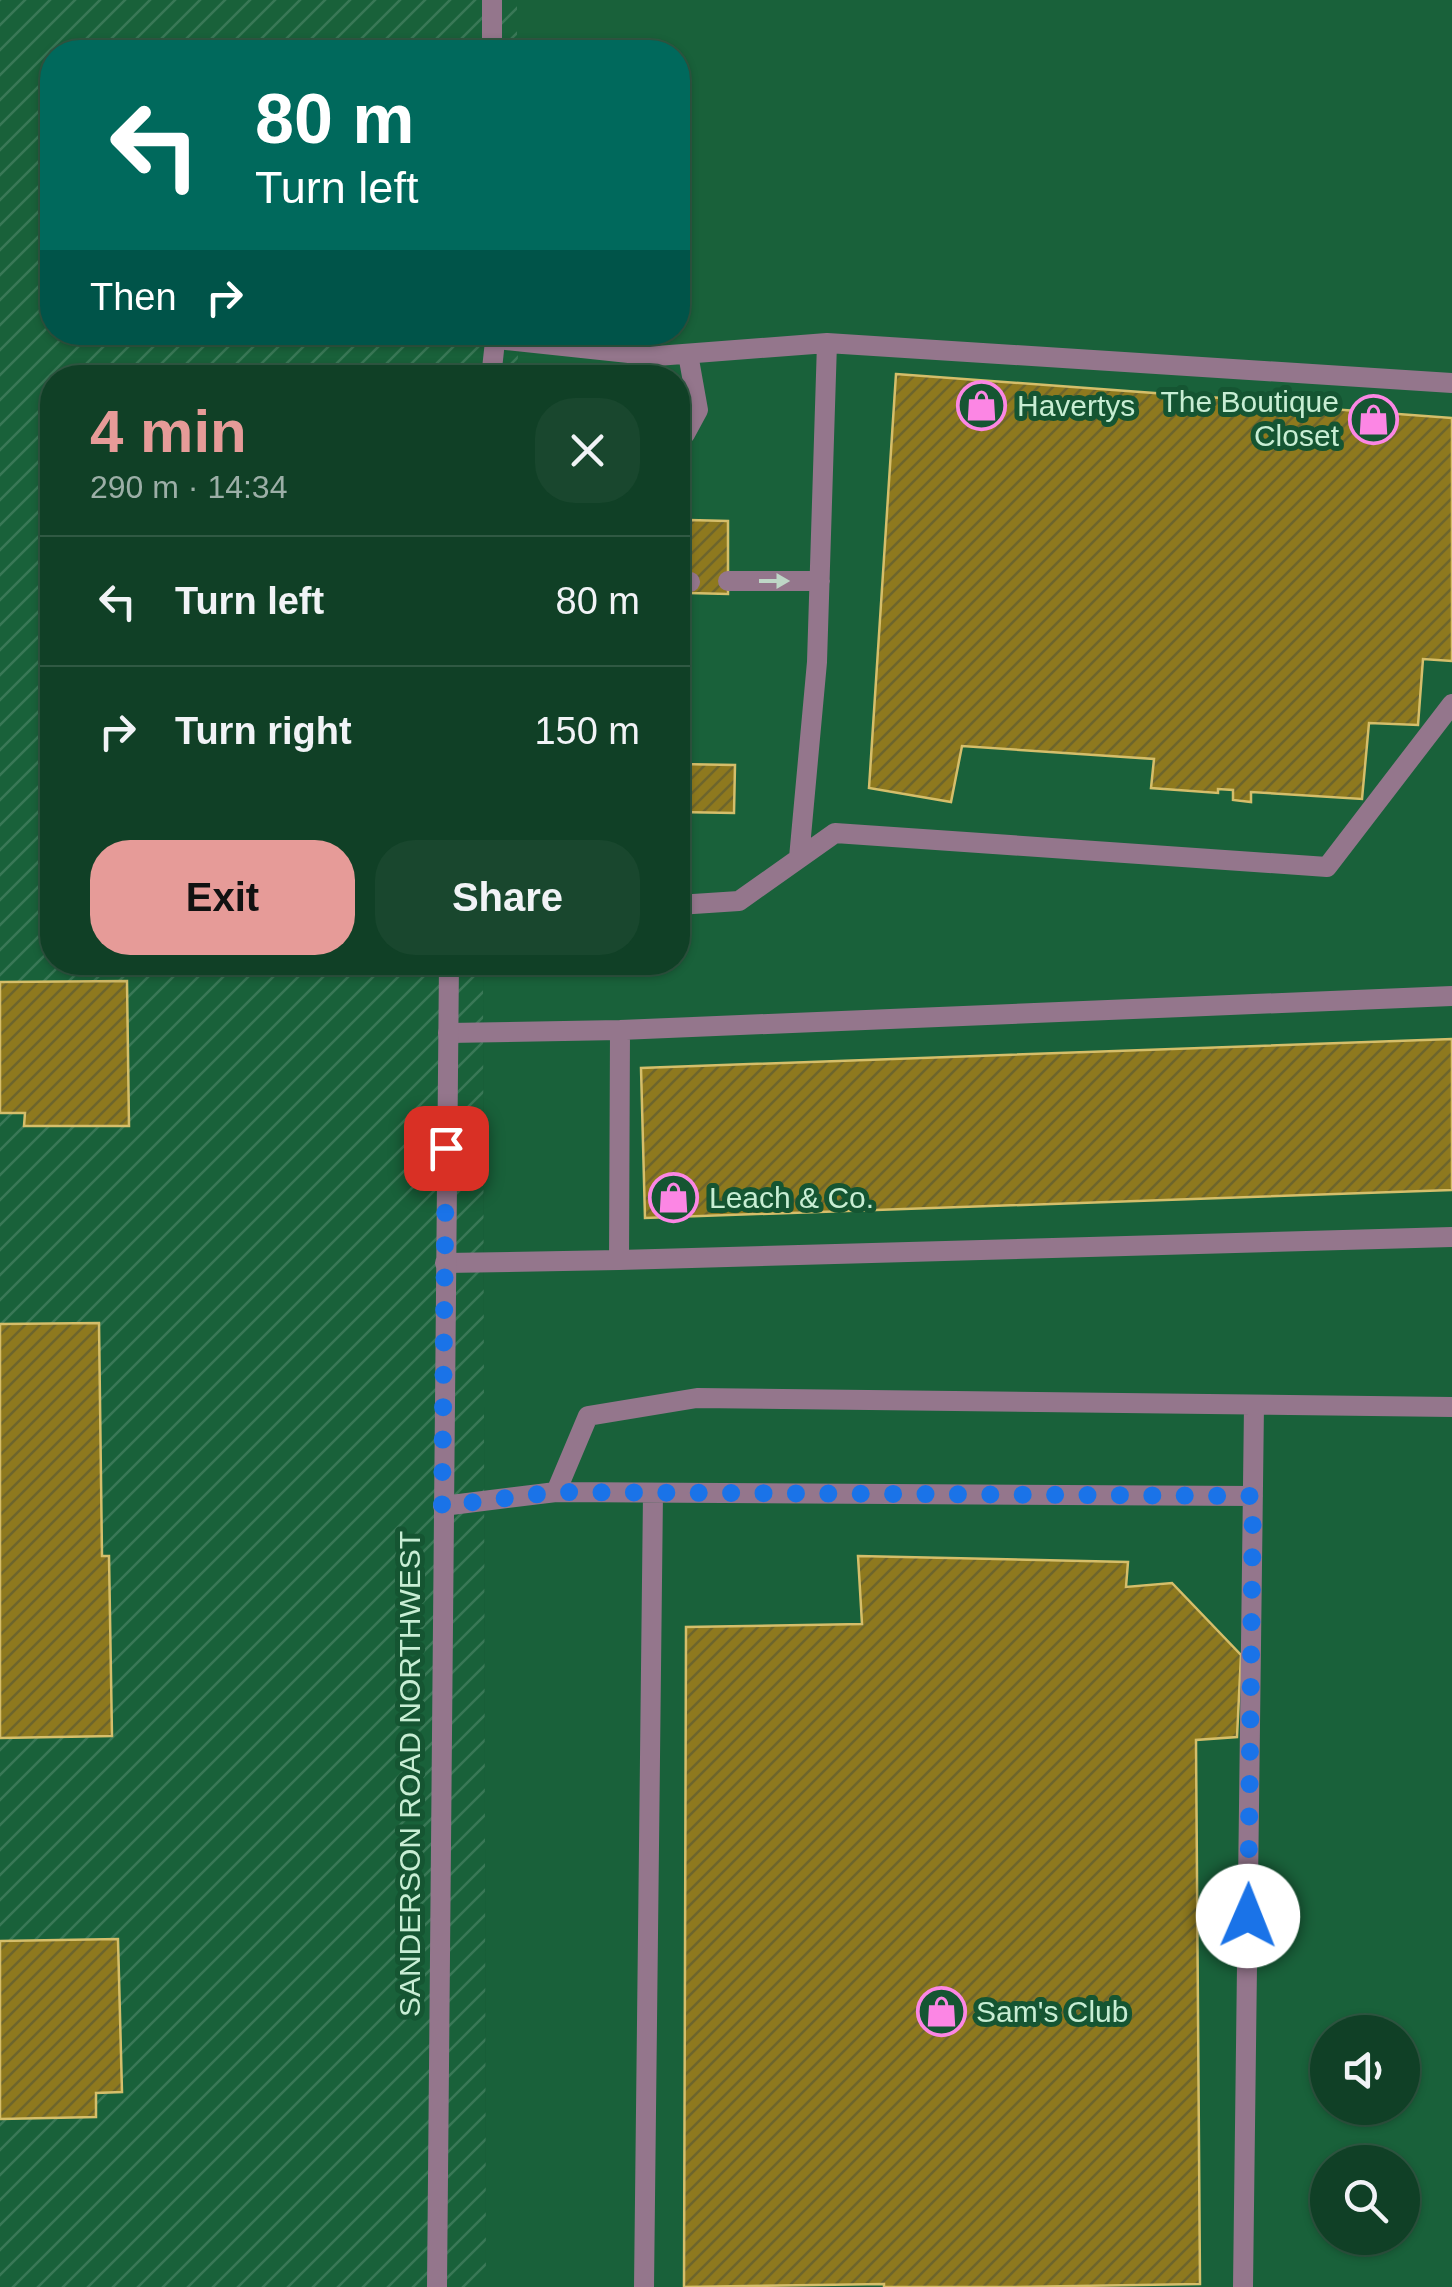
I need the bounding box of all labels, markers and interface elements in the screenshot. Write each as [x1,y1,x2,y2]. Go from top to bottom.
icon: left [90,80,220,210]
text: 80 m [255,80,415,158]
text: Turn left [255,162,418,213]
icon: right [197,270,252,325]
text: Then [90,276,177,318]
shop icon: Havertys [956,380,1008,432]
place label: The Boutique Closet [1161,385,1340,452]
place label: Havertys [1017,389,1135,422]
shop icon: The Boutique Closet [1348,393,1400,445]
text: 4 min [90,398,247,465]
button: close [535,398,640,503]
text: 290 m · 14:34 [90,469,287,505]
one-way arrow [758,573,790,589]
icon: left [90,574,145,629]
text: Turn left [175,580,324,622]
text: 80 m [556,580,640,622]
icon: right [90,704,145,759]
text: Turn right [175,710,352,752]
text: 150 m [534,710,640,752]
button: Exit [90,840,355,955]
button: Share [375,840,640,955]
pin [404,1106,489,1191]
icon: arrive [419,1121,474,1176]
shop icon: Leach & Co. [648,1172,700,1224]
place label: Leach & Co. [709,1181,874,1214]
street label: SANDERSON ROAD NORTHWEST [393,1531,426,2017]
position arrow [1196,1864,1300,1968]
shop icon: Sam's Club [915,1986,967,2038]
place label: Sam's Club [976,1995,1128,2028]
map controls [1310,2015,1420,2255]
button: sound [1310,2015,1420,2125]
button: search [1310,2145,1420,2255]

